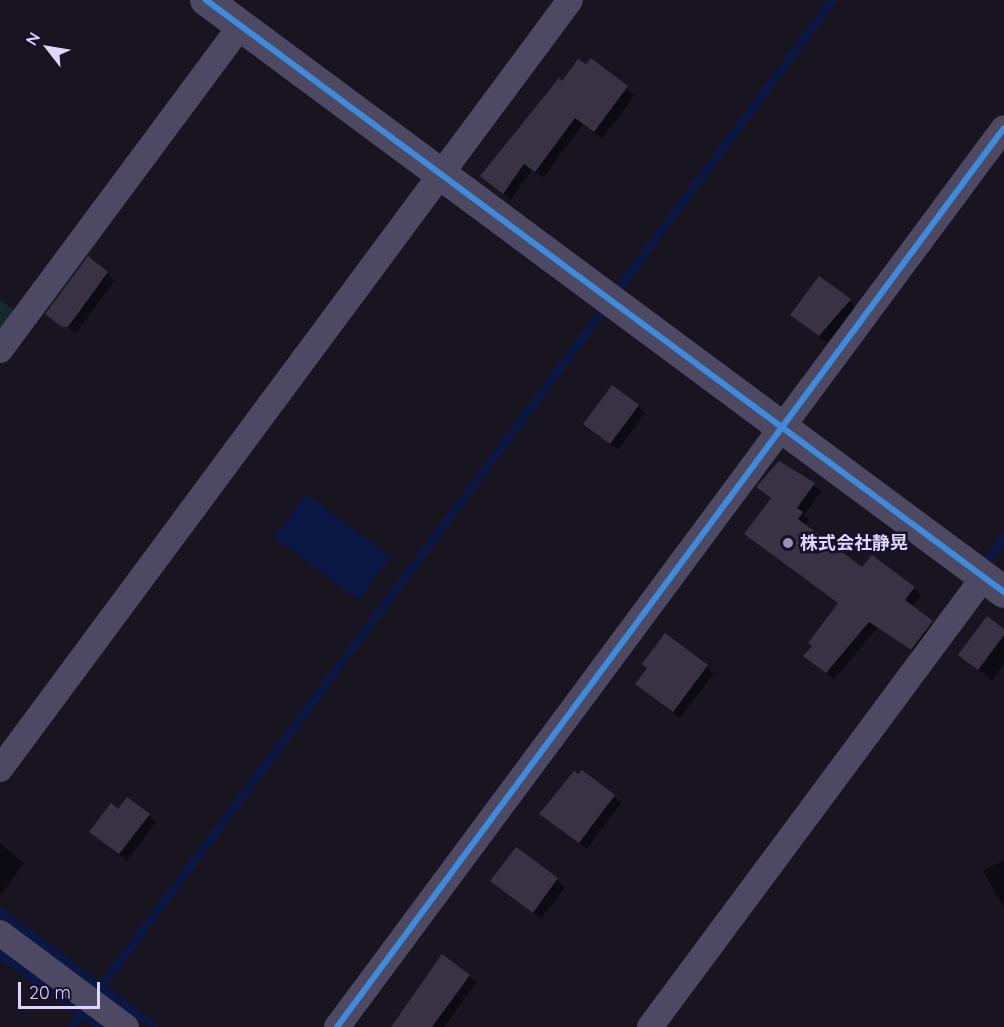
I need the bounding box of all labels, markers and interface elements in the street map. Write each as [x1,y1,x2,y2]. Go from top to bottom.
north arrow [18,18,78,78]
text: N [21,29,44,49]
place label: 株式会社静晃 [800,532,908,554]
marker: 株式会社静晃 [781,536,795,550]
scale bar [21,970,104,1008]
text: 20 m [29,981,71,1004]

